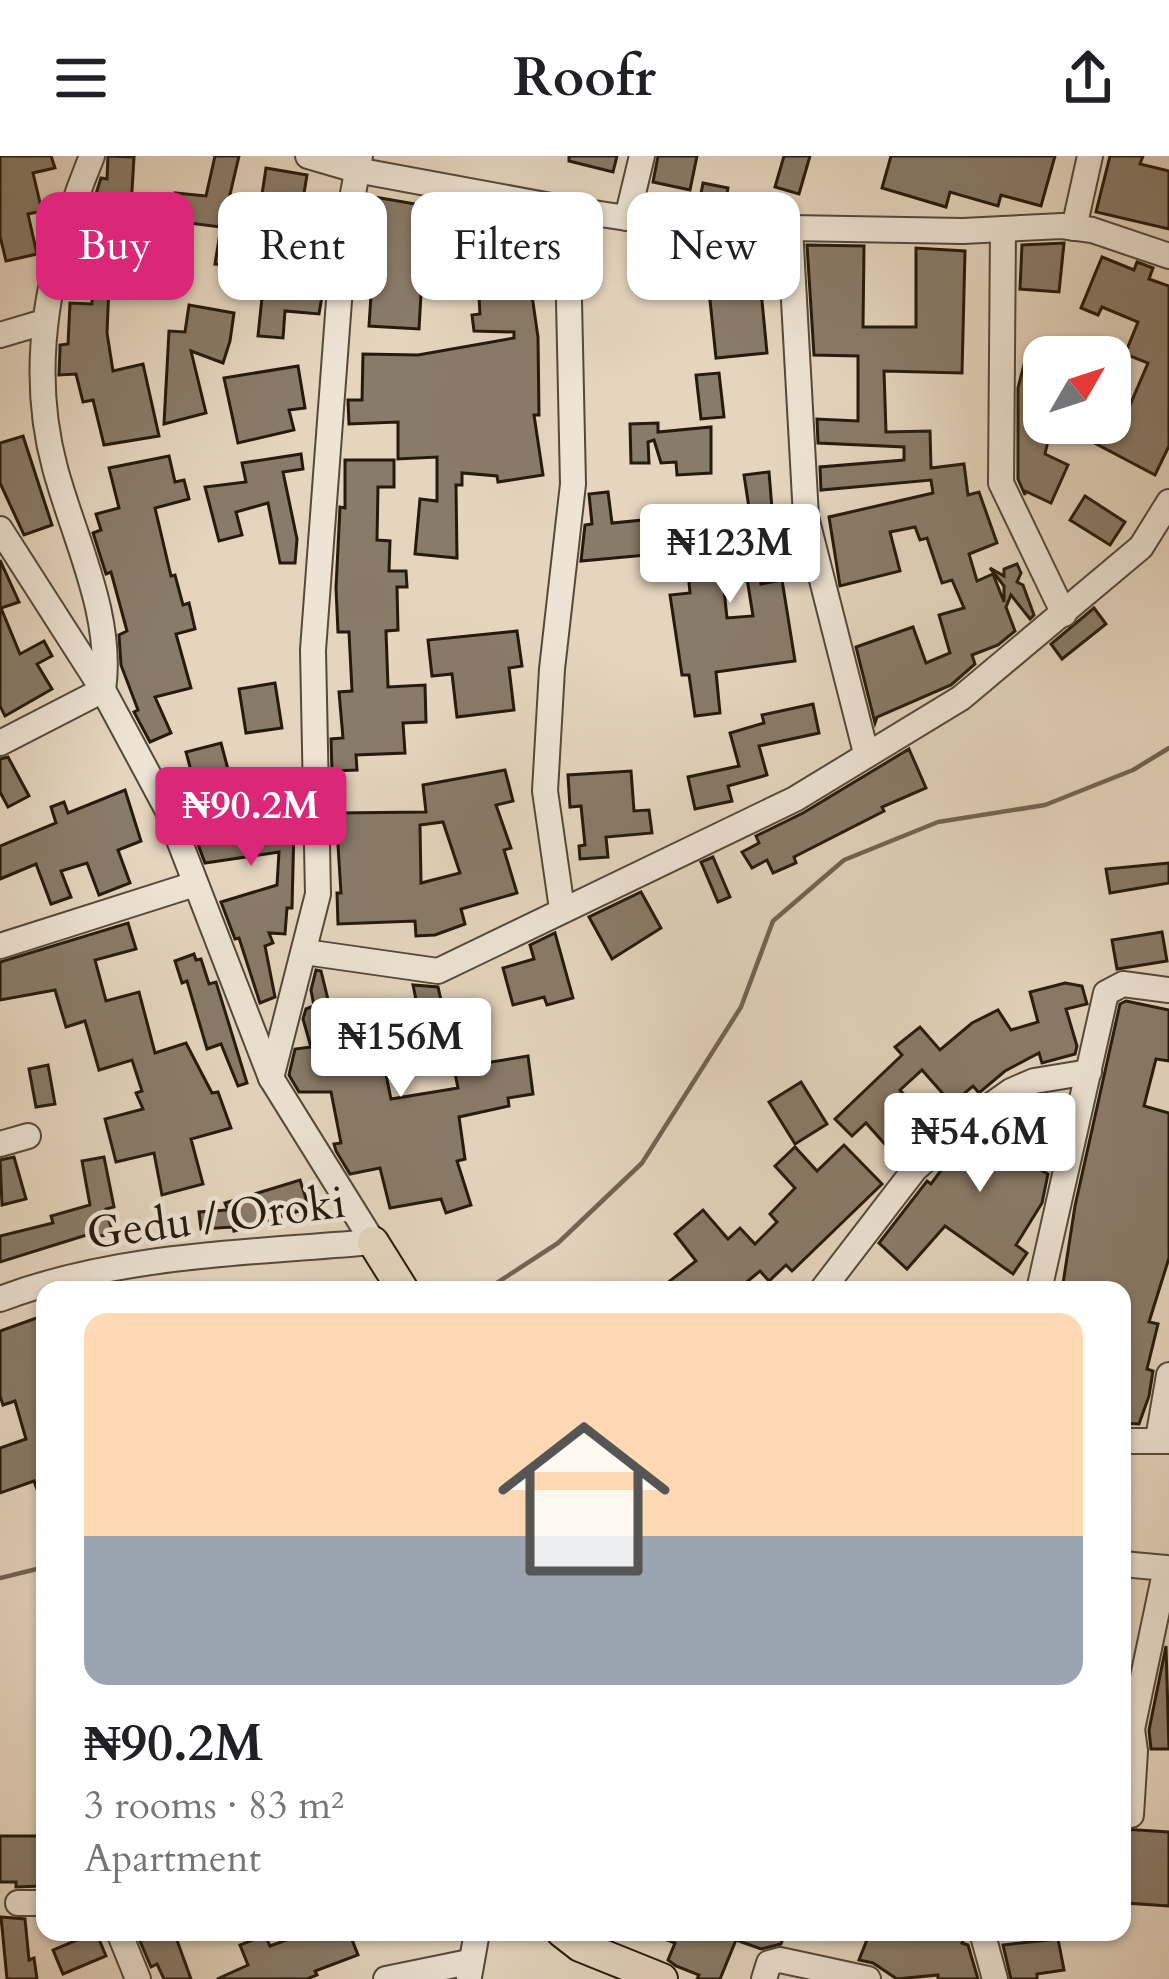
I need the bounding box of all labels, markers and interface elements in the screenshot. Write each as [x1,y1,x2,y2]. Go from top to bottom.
text: Roofr [513,42,656,115]
icon: menu [48,45,114,111]
icon: share [1055,45,1121,111]
chip: Buy [36,192,194,300]
chip: Rent [218,192,387,300]
chip: Filters [411,192,603,300]
chip: New [627,192,800,300]
north arrow [1023,336,1131,444]
map controls [1023,336,1131,444]
pin: ₦123M [646,504,814,606]
text: ₦123M [667,516,793,569]
pin: ₦90.2M [153,767,349,869]
text: ₦90.2M [182,779,320,832]
pin: ₦156M [317,998,485,1100]
text: ₦156M [338,1010,464,1063]
pin: ₦54.6M [882,1093,1078,1195]
text: ₦54.6M [911,1105,1049,1158]
street label: Gedu / Oroki [83,1172,349,1264]
icon: home [476,1391,692,1607]
text: ₦90.2M [84,1709,264,1779]
text: 3 rooms · 83 m² [84,1779,344,1832]
text: Apartment [84,1832,261,1885]

